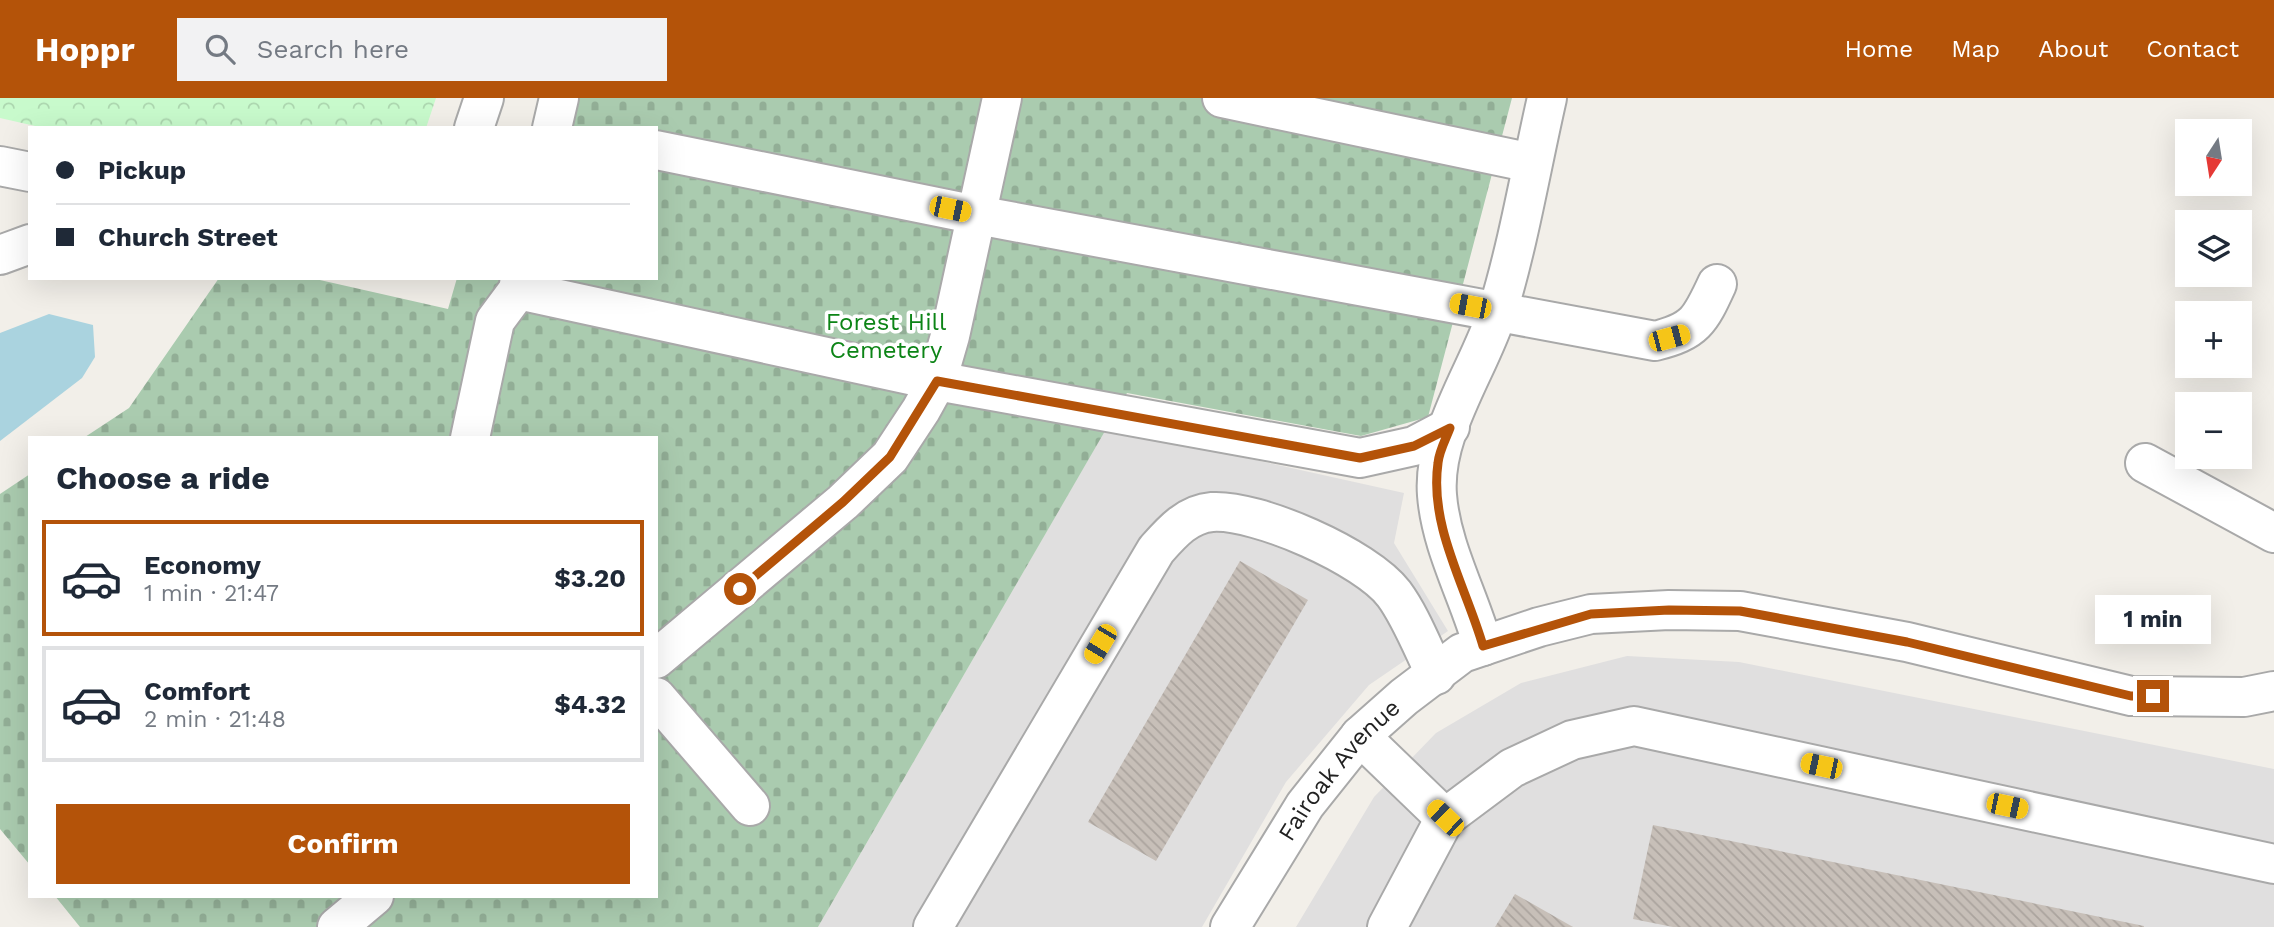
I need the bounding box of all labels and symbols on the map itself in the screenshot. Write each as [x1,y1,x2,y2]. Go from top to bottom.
north arrow [2175,119,2252,196]
car [928,194,973,224]
car [1448,292,1493,320]
park label: Forest Hill Cemetery [826,308,947,364]
car [1646,322,1693,354]
route start [724,573,756,605]
callout: 1 min [2095,594,2211,644]
car [1081,621,1120,667]
route end [2137,680,2169,712]
street label: Fairoak Avenue [1273,693,1406,846]
car [1799,751,1844,781]
car [1985,791,2030,821]
car [1423,796,1468,840]

